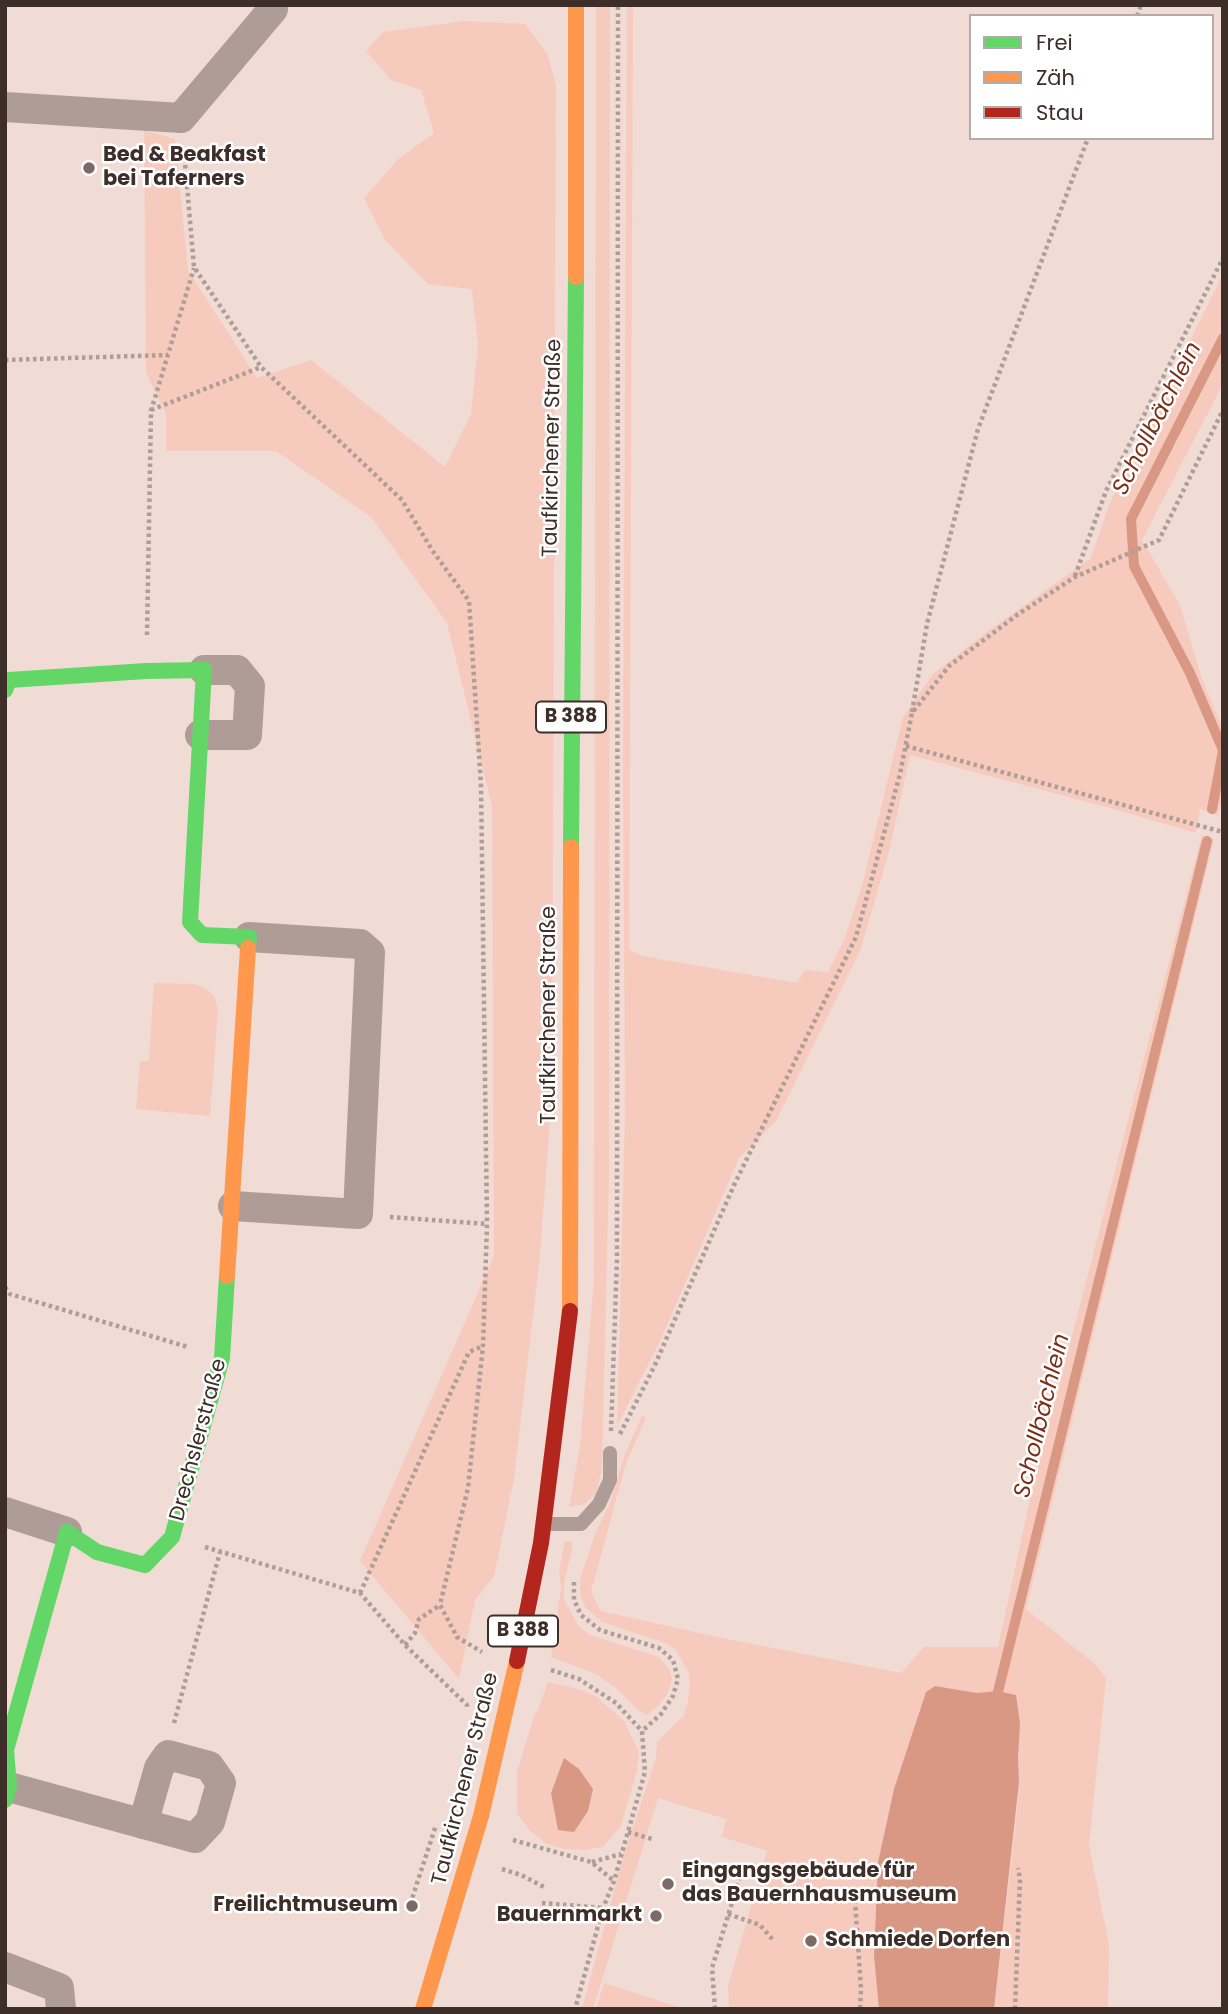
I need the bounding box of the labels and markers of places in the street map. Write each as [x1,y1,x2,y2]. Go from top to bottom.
place label: Bed & Beakfast bei Taferners [103,143,266,193]
marker: Bed & Beakfast bei Taferners [81,160,97,176]
place label: Eingangsgebäude für das Bauernhausmuseum [682,1859,957,1909]
marker: Eingangsgebäude für das Bauernhausmuseum [660,1876,676,1892]
place label: Freilichtmuseum [213,1893,398,1919]
marker: Freilichtmuseum [404,1898,420,1914]
place label: Bauernmarkt [497,1903,642,1929]
marker: Bauernmarkt [648,1908,664,1924]
place label: Schmiede Dorfen [825,1928,1010,1954]
marker: Schmiede Dorfen [803,1933,819,1949]

